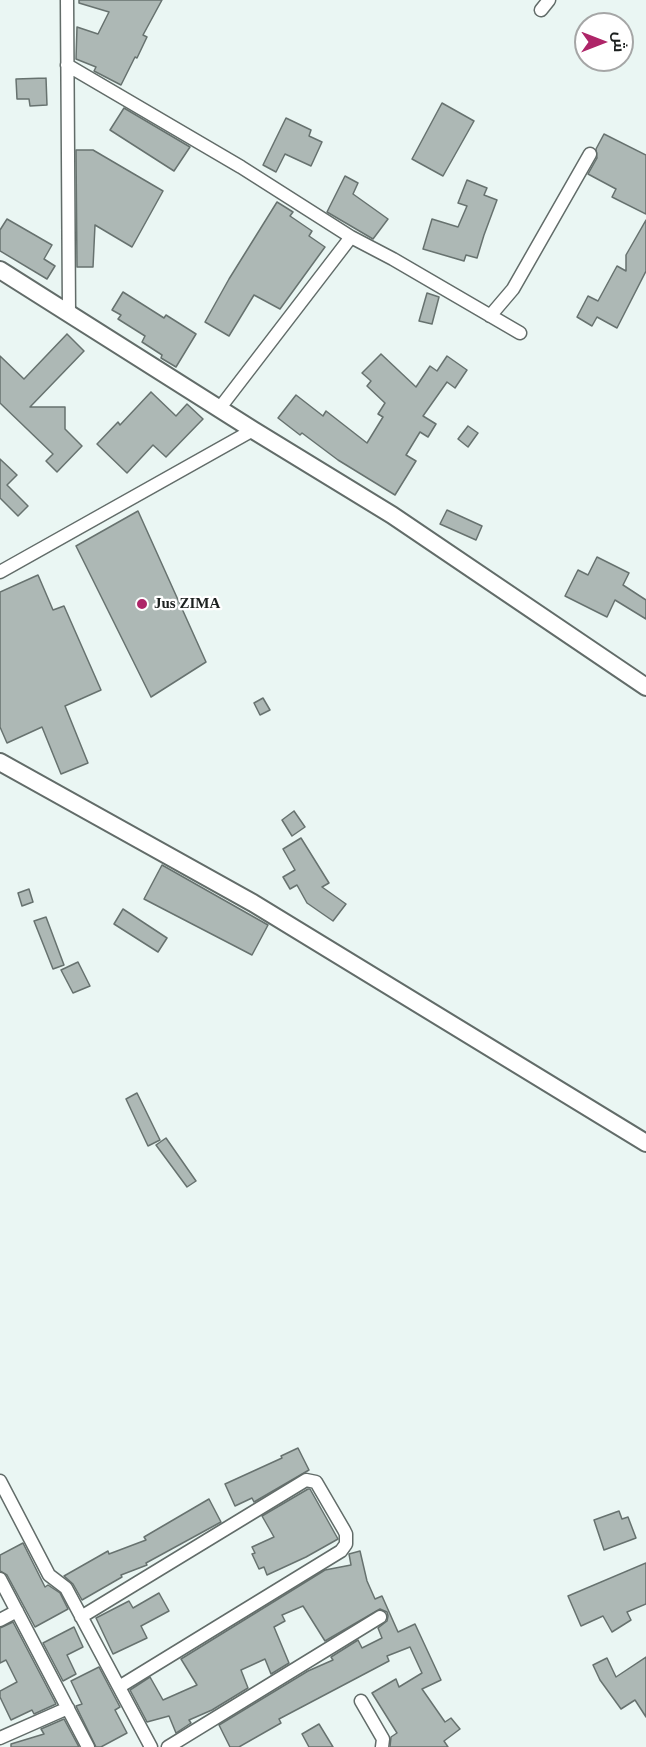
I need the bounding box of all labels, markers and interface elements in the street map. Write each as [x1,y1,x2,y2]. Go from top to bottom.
north arrow [574,12,634,72]
text: ش [605,32,635,52]
place label: Jus ZIMA [154,595,211,613]
marker: Jus ZIMA [135,597,149,611]

